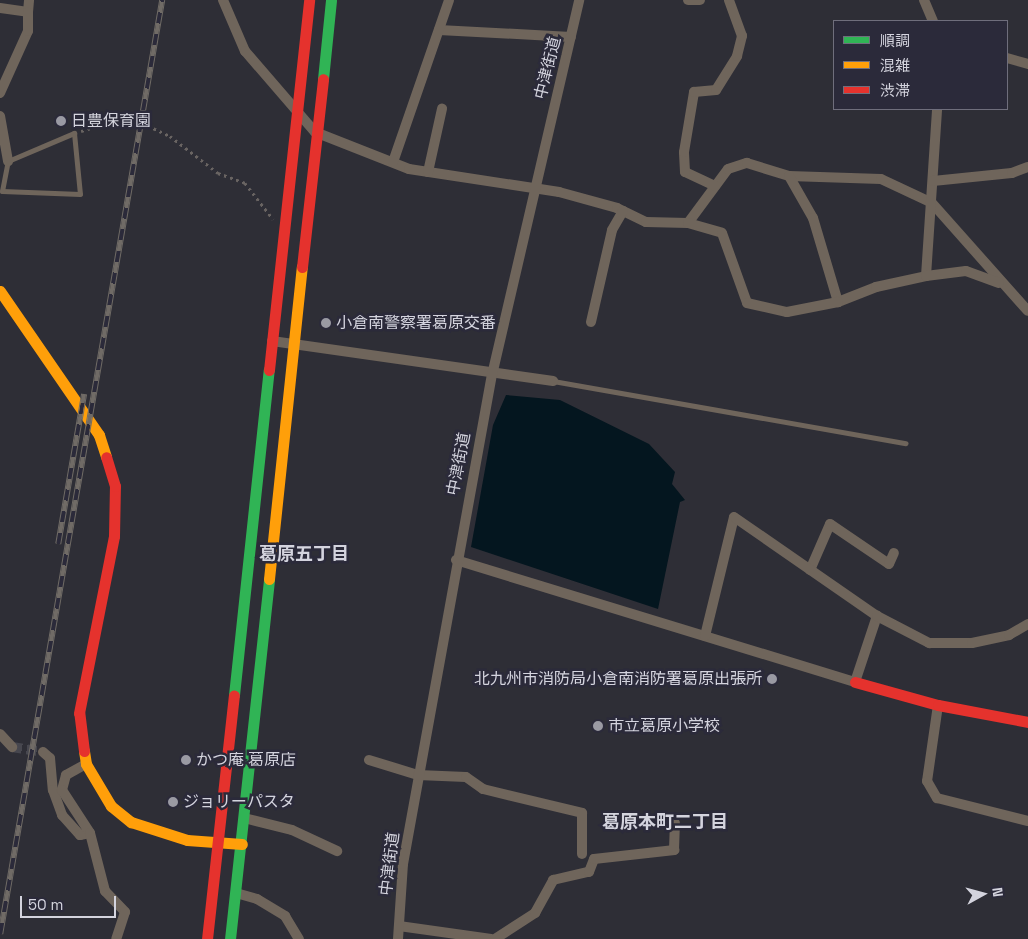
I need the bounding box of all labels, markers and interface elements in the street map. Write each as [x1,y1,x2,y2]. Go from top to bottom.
legend [833,20,1008,110]
text: 順調 [880,31,910,50]
street label: 中津街道 [531,35,565,101]
text: 混雑 [880,56,910,75]
text: 渋滞 [880,81,910,100]
place label: 日豊保育園 [71,111,151,131]
marker: 日豊保育園 [55,115,67,127]
place label: 小倉南警察署葛原交番 [336,313,496,333]
marker: 小倉南警察署葛原交番 [320,317,332,329]
street label: 中津街道 [443,431,475,497]
district label: 葛原五丁目 [259,543,349,565]
place label: 北九州市消防局小倉南消防署葛原出張所 [474,669,762,689]
marker: 北九州市消防局小倉南消防署葛原出張所 [766,673,778,685]
place label: 市立葛原小学校 [608,716,720,736]
marker: 市立葛原小学校 [592,720,604,732]
place label: かつ庵 葛原店 [196,750,296,770]
marker: かつ庵 葛原店 [180,754,192,766]
place label: ジョリーパスタ [183,792,295,812]
marker: ジョリーパスタ [167,796,179,808]
district label: 葛原本町二丁目 [602,811,728,833]
street label: 中津街道 [377,831,403,897]
north arrow [958,869,1008,919]
scale bar [22,886,119,918]
text: N [988,886,1007,898]
text: 50 m [28,895,63,914]

